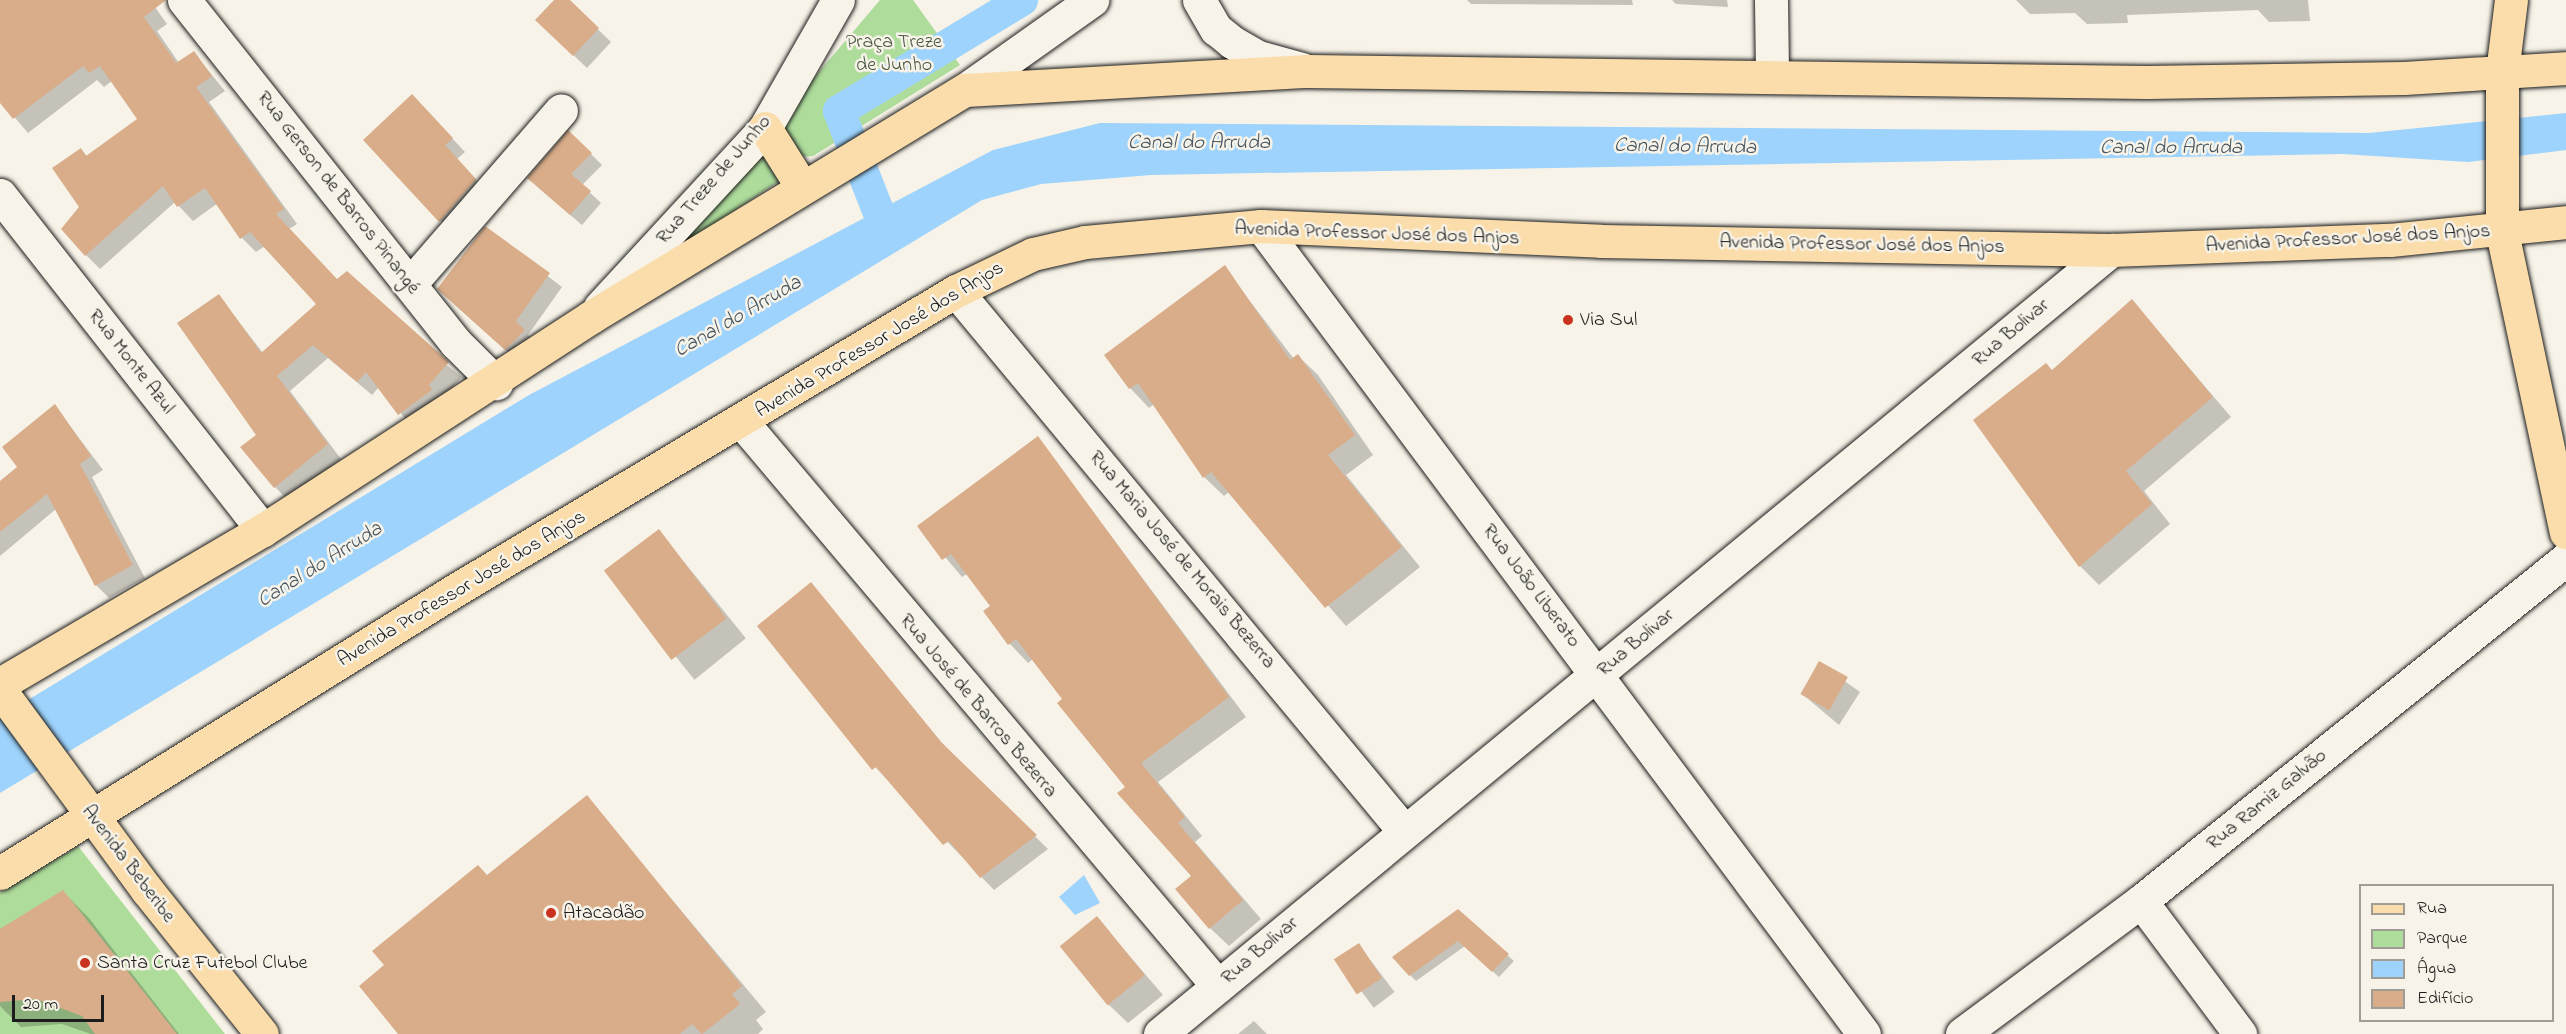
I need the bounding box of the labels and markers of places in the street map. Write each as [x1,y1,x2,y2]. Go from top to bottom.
place label: Via Sul [1580,308,1637,332]
marker: Via Sul [1561,313,1575,327]
place label: Atacadão [563,901,644,925]
marker: Atacadão [544,906,558,920]
place label: Santa Cruz Futebol Clube [97,951,308,975]
marker: Santa Cruz Futebol Clube [78,956,92,970]

